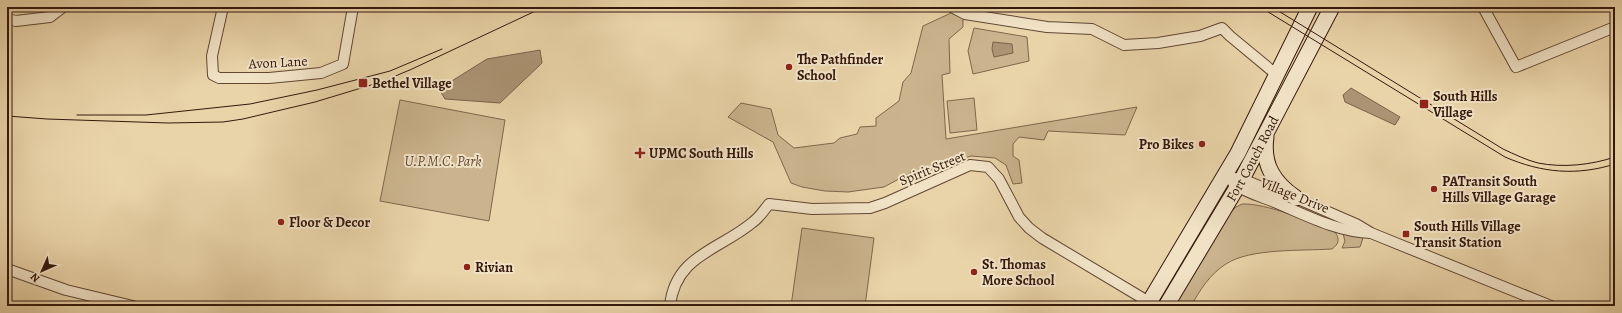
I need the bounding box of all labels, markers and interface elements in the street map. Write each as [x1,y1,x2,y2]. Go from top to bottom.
place label: The Pathfinder School [797,50,884,85]
street label: Avon Lane [247,51,308,74]
marker: The Pathfinder School [784,62,794,72]
place label: Bethel Village [372,74,452,93]
marker: Bethel Village [357,77,369,89]
place label: South Hills Village [1432,87,1498,122]
marker: South Hills Village [1418,98,1430,110]
street label: Fort Couch Road [1222,112,1284,205]
place label: Pro Bikes [1139,135,1194,154]
marker: Pro Bikes [1197,139,1207,149]
place label: UPMC South Hills [649,144,754,163]
street label: Spirit Street [896,146,968,190]
marker: UPMC South Hills [634,147,646,159]
park label: U.P.M.C. Park [405,152,481,171]
place label: PATransit South Hills Village Garage [1442,172,1556,207]
street label: Village Drive [1257,173,1332,218]
marker: PATransit South Hills Village Garage [1429,184,1439,194]
place label: Floor & Decor [289,213,371,232]
marker: Floor & Decor [276,217,286,227]
place label: South Hills Village Transit Station [1414,217,1521,252]
marker: South Hills Village Transit Station [1401,229,1411,239]
north arrow [22,251,62,291]
place label: St. Thomas More School [982,255,1055,290]
place label: Rivian [475,258,513,277]
marker: Rivian [462,262,472,272]
marker: St. Thomas More School [969,267,979,277]
text: N [27,270,43,286]

